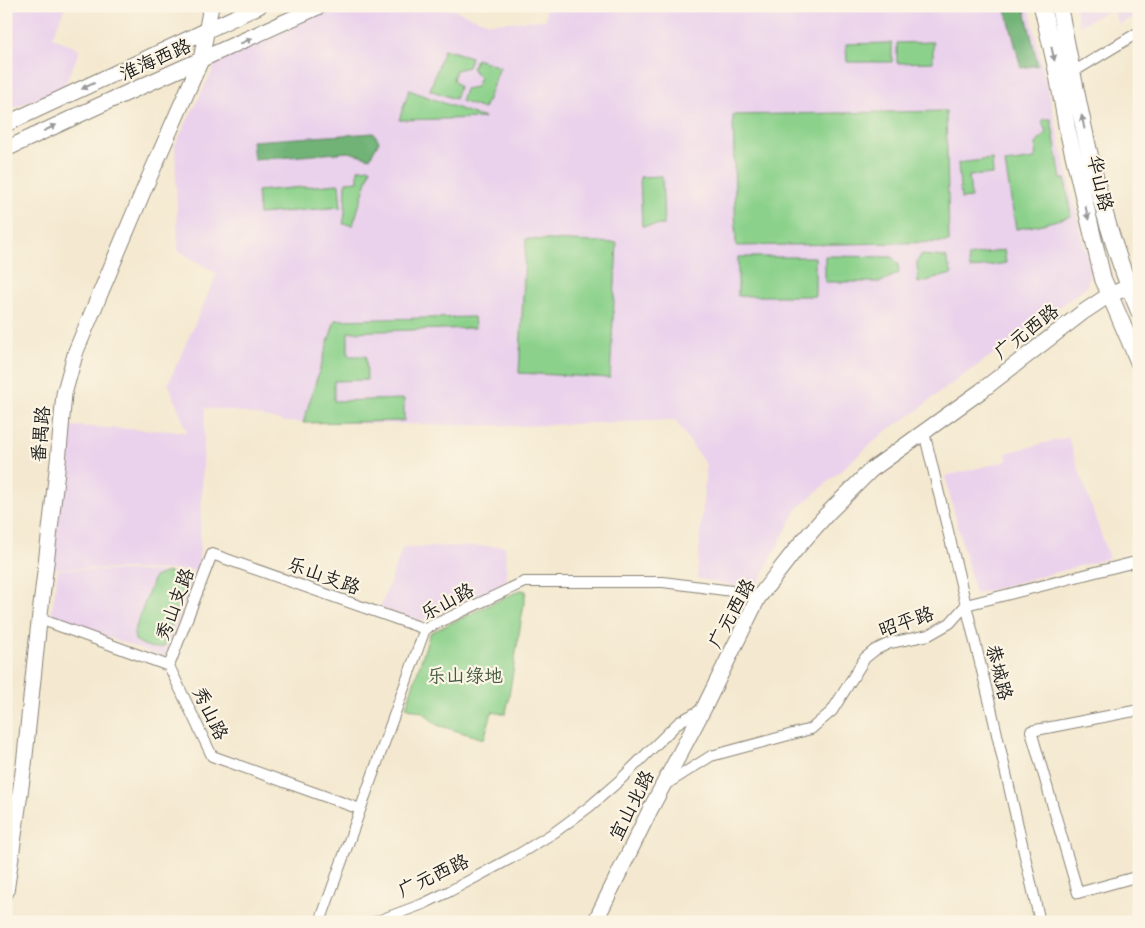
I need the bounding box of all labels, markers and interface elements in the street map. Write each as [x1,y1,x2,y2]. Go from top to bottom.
street label: 淮海西路 [116,33,195,87]
one-way arrow [239,36,253,44]
one-way arrow [1049,46,1057,61]
one-way arrow [81,82,95,90]
one-way arrow [1079,114,1087,129]
one-way arrow [43,124,57,132]
street label: 华山路 [1081,153,1118,214]
one-way arrow [1083,205,1091,220]
street label: 广元西路 [989,299,1065,365]
street label: 番禺路 [27,405,56,464]
street label: 乐山支路 [283,552,363,601]
street label: 秀山支路 [150,565,201,645]
street label: 广元西路 [703,574,762,653]
street label: 乐山路 [417,578,479,627]
street label: 昭平路 [875,601,938,644]
street label: 恭城路 [980,642,1018,703]
park label: 乐山绿地 [427,664,503,689]
street label: 秀山路 [186,683,233,745]
street label: 宜山北路 [604,766,661,845]
street label: 广元西路 [394,849,473,904]

